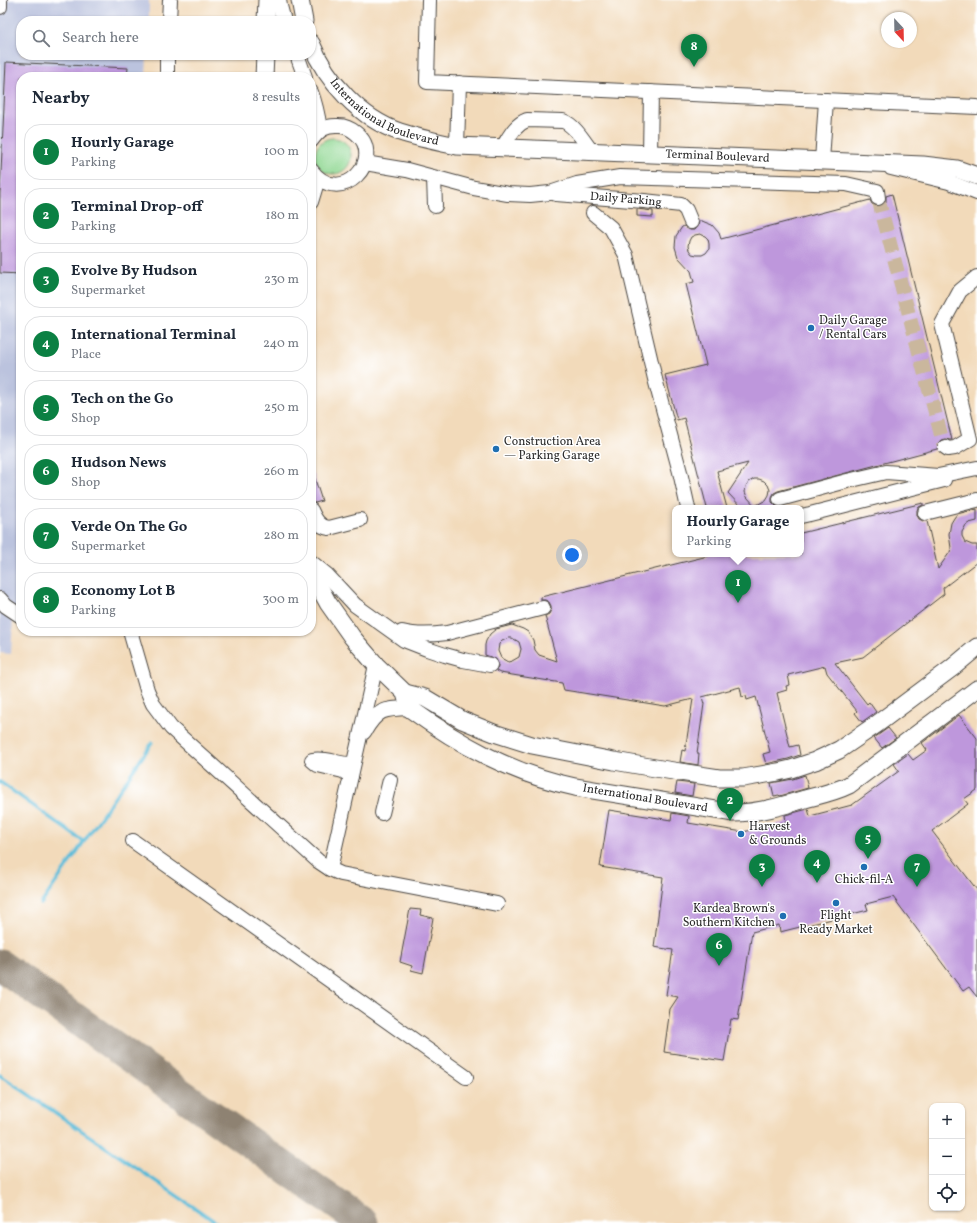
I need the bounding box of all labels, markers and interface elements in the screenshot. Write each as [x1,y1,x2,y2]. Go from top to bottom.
north arrow [881,12,917,48]
search box [16,16,316,60]
icon: search [30,27,52,49]
text: Search here [62,28,139,49]
pin: 8 [681,34,707,67]
street label: International Boulevard [326,75,440,150]
text: Nearby [32,87,90,110]
text: 8 results [252,89,300,107]
text: Hourly Garage [71,133,174,154]
text: 1 [43,143,49,161]
text: 100 m [264,143,299,161]
street label: Terminal Boulevard [665,147,770,167]
text: Parking [71,154,116,172]
street label: Daily Parking [589,189,662,211]
text: Terminal Drop-off [71,197,202,218]
text: 2 [43,207,49,225]
text: 180 m [265,207,299,225]
text: Parking [71,218,116,236]
text: Evolve By Hudson [71,261,197,282]
text: 3 [43,271,49,289]
text: 230 m [264,271,299,289]
text: Supermarket [71,282,146,300]
place label: Daily Garage / Rental Cars [819,313,887,343]
marker: Daily Garage / Rental Cars [806,323,816,333]
text: International Terminal [71,325,236,346]
text: 4 [42,335,50,353]
text: 240 m [263,335,299,353]
text: Place [71,346,101,364]
text: Tech on the Go [71,389,173,410]
text: 5 [43,399,49,417]
text: 250 m [264,399,299,417]
text: Shop [71,410,100,428]
place label: Construction Area — Parking Garage [504,434,601,464]
marker: Construction Area — Parking Garage [491,444,501,454]
text: Hudson News [71,453,166,474]
text: 6 [42,463,50,481]
text: 260 m [264,463,299,481]
text: Shop [71,474,100,492]
popup [672,505,804,557]
text: Hourly Garage [687,512,789,533]
text: Verde On The Go [71,517,187,538]
text: 7 [43,527,49,545]
text: 280 m [263,527,299,545]
text: Parking [687,533,731,551]
text: Supermarket [71,538,146,556]
your location [562,545,582,565]
pin: 1 [725,570,751,603]
text: Economy Lot B [71,581,175,602]
text: 8 [42,591,50,609]
text: 300 m [263,591,299,609]
text: Parking [71,602,116,620]
street label: International Boulevard [581,780,709,817]
pin: 2 [717,788,743,821]
place label: Harvest & Grounds [749,819,806,849]
pin: 5 [855,826,881,859]
marker: Harvest & Grounds [736,829,746,839]
pin: 4 [804,850,830,883]
pin: 3 [749,854,775,887]
pin: 7 [904,854,930,887]
marker: Chick-fil-A [859,862,869,872]
place label: Chick-fil-A [835,872,894,888]
marker: Flight Ready Market [831,898,841,908]
place label: Kardea Brown's Southern Kitchen [683,901,775,931]
place label: Flight Ready Market [799,908,873,938]
marker: Kardea Brown's Southern Kitchen [778,911,788,921]
pin: 6 [706,933,732,966]
map controls [929,1103,965,1211]
button: + [929,1103,965,1139]
button: − [929,1139,965,1175]
button: locate [929,1175,965,1211]

